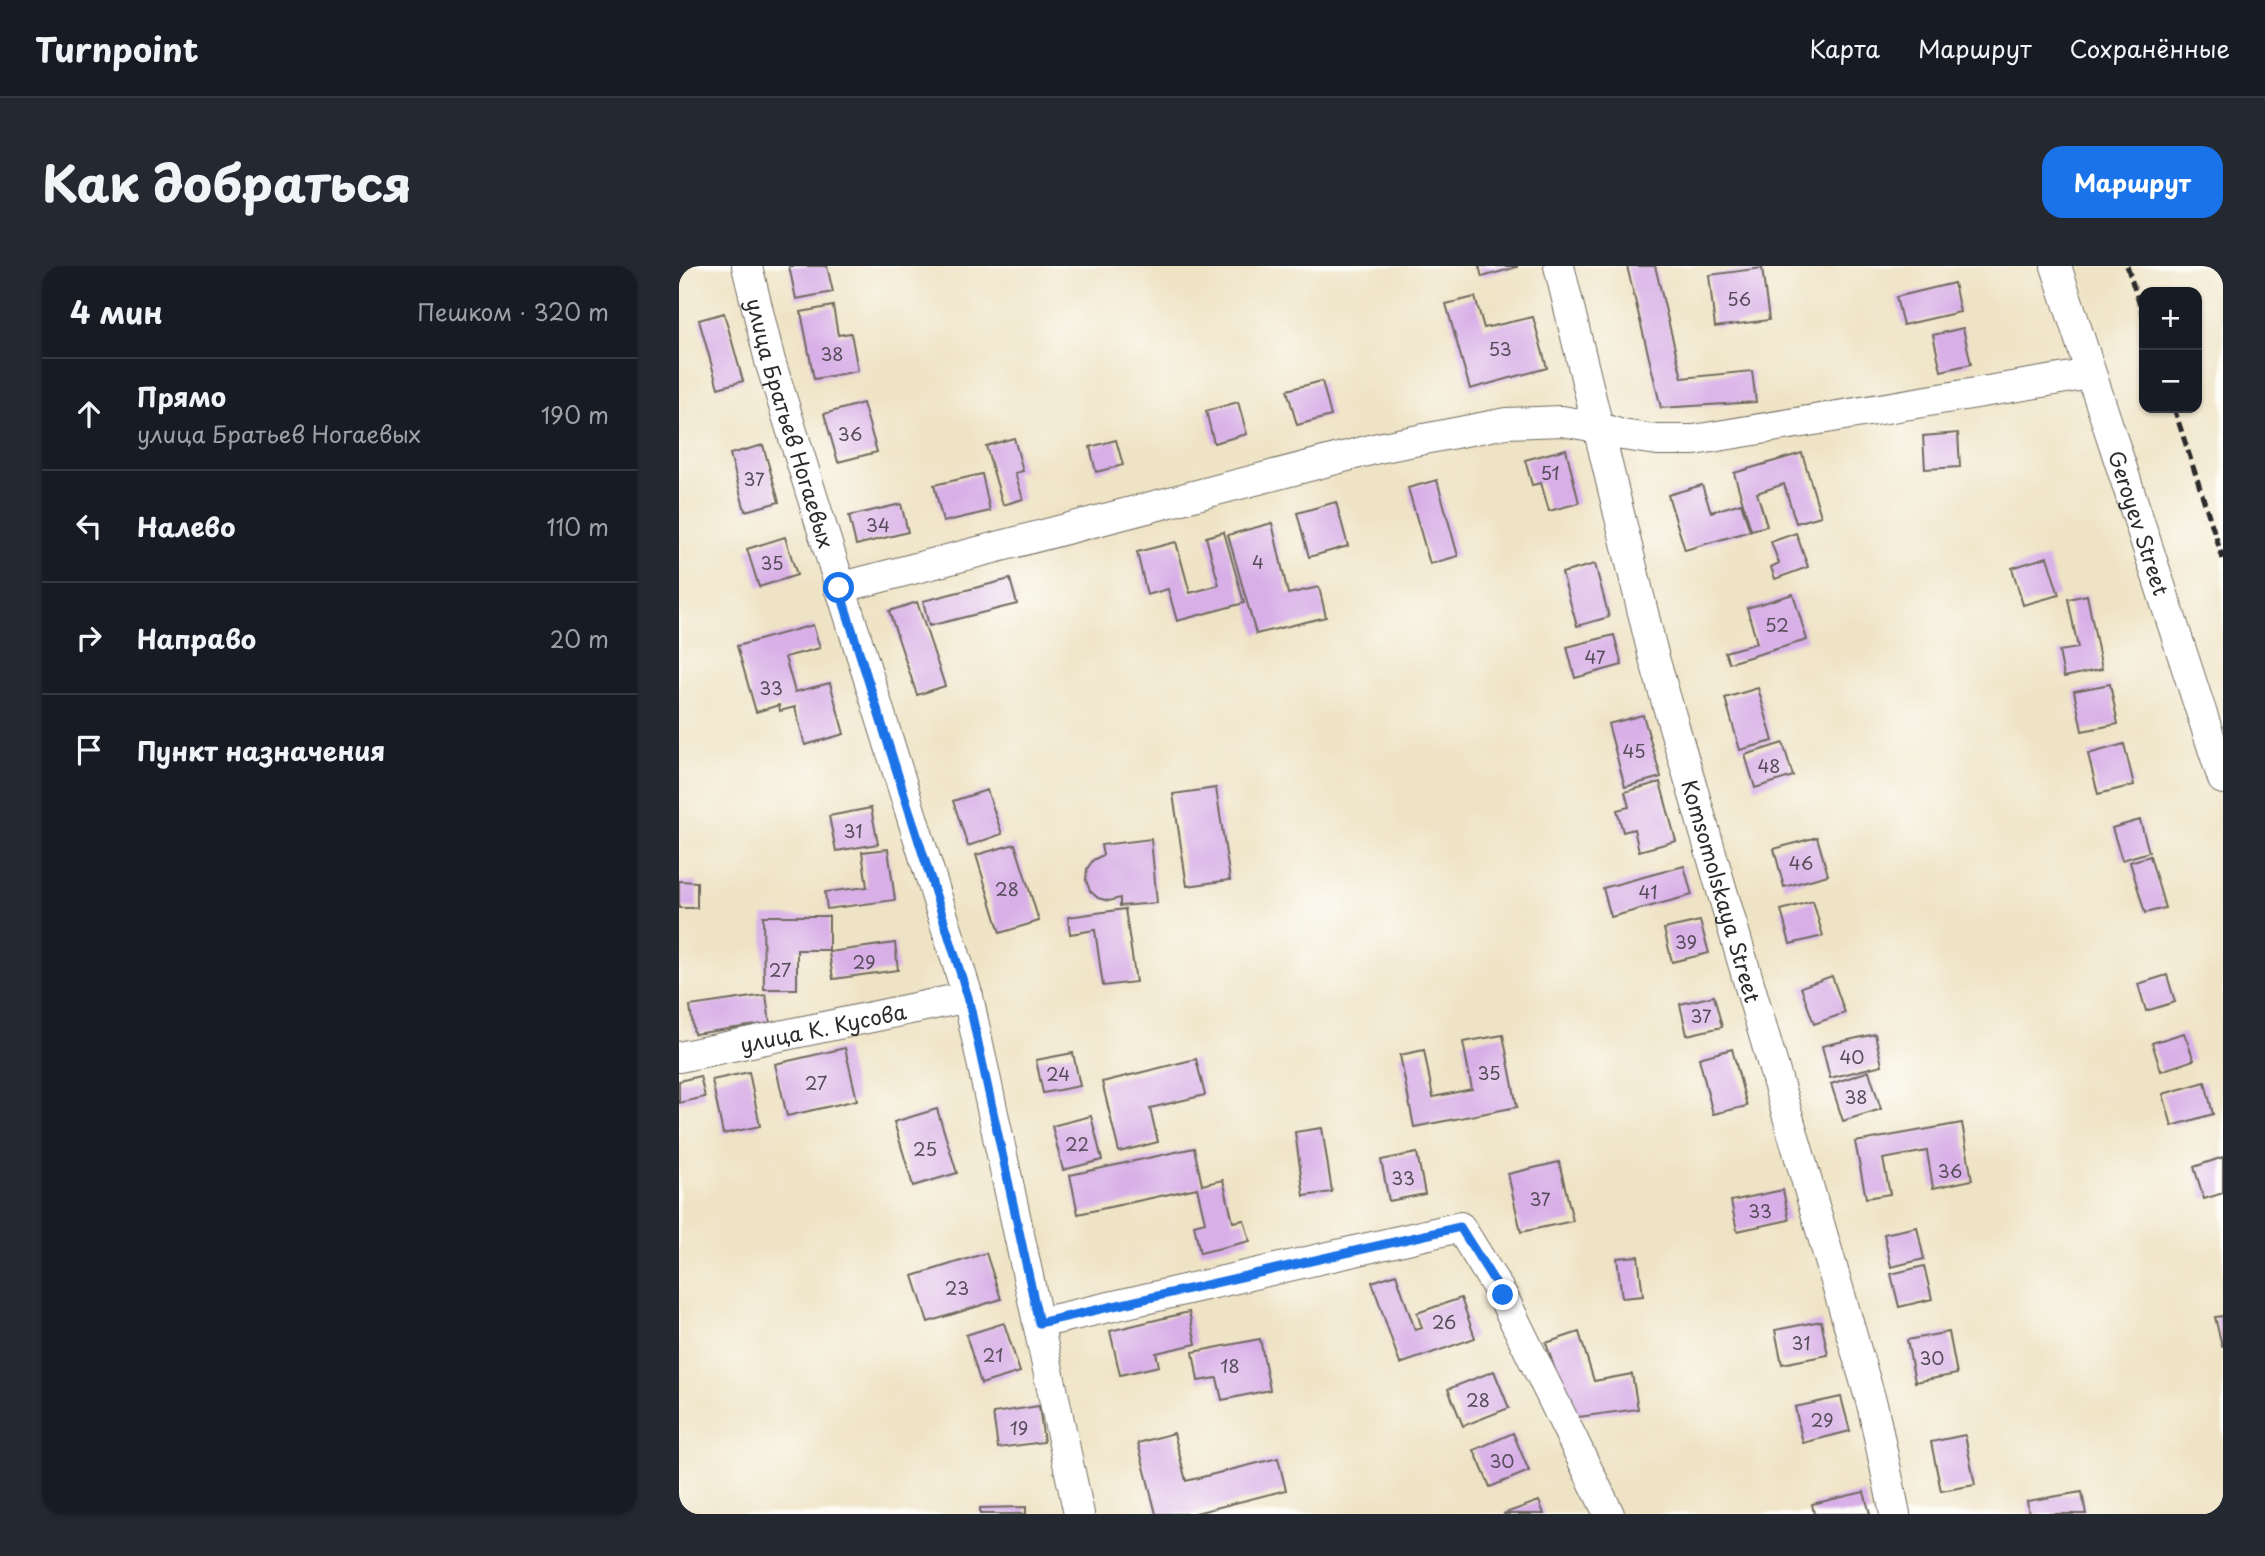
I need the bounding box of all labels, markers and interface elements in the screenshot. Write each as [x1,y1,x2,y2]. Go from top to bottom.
text: Turnpoint [35,23,199,73]
text: Карта [1809,30,1880,66]
text: Маршрут [1918,30,2032,66]
text: Сохранённые [2070,30,2230,66]
text: Как добраться [42,145,412,219]
button: Маршрут [2042,146,2223,218]
house number: 56 [1727,285,1751,312]
map controls [2139,287,2202,413]
button: + [2139,287,2202,350]
text: 4 мин [70,289,163,334]
text: Пешком · 320 m [417,294,609,329]
street label: улица Братьев Ногаевых [739,295,843,552]
house number: 53 [1488,335,1512,362]
house number: 38 [820,340,844,367]
button: − [2139,350,2202,413]
text: Прямо [137,377,226,416]
icon: ahead [70,395,108,433]
text: 190 m [541,397,609,432]
text: улица Братьев Ногаевых [137,416,421,451]
house number: 36 [838,420,862,447]
street label: Geroyev Street [2101,446,2178,599]
house number: 51 [1540,459,1560,486]
house number: 37 [743,465,765,492]
icon: left [70,507,108,545]
text: Налево [137,507,235,546]
text: 110 m [547,509,609,544]
house number: 34 [866,511,890,538]
house number: 4 [1252,548,1264,575]
house number: 35 [760,549,784,576]
route start [823,572,854,603]
house number: 52 [1765,611,1789,638]
icon: right [70,619,108,657]
text: Направо [137,619,256,658]
text: 20 m [550,621,609,656]
house number: 47 [1584,643,1606,670]
house number: 33 [759,674,783,701]
icon: arrive [70,731,108,769]
text: Пункт назначения [137,731,385,770]
house number: 45 [1623,737,1646,764]
house number: 48 [1757,752,1781,779]
street label: Komsomolskaya Street [1674,776,1770,1006]
house number: 31 [844,817,862,844]
house number: 46 [1789,849,1813,876]
house number: 28 [995,875,1019,902]
house number: 41 [1639,878,1657,905]
house number: 39 [1675,928,1697,955]
house number: 29 [853,948,875,975]
house number: 27 [769,956,791,983]
street label: улица К. Кусова [737,994,909,1060]
house number: 37 [1690,1002,1712,1029]
house number: 40 [1839,1043,1865,1070]
house number: 35 [1477,1059,1501,1086]
house number: 24 [1046,1060,1070,1087]
house number: 27 [805,1069,827,1096]
house number: 38 [1844,1083,1868,1110]
house number: 22 [1065,1130,1089,1157]
house number: 25 [913,1135,937,1162]
house number: 36 [1938,1157,1962,1184]
house number: 33 [1391,1164,1415,1191]
house number: 37 [1529,1185,1551,1212]
house number: 33 [1748,1197,1772,1224]
house number: 23 [945,1274,969,1301]
route end [1487,1279,1518,1310]
house number: 26 [1432,1308,1456,1335]
house number: 31 [1792,1329,1810,1356]
house number: 21 [983,1341,1003,1368]
house number: 30 [1919,1344,1945,1371]
house number: 18 [1220,1352,1240,1379]
house number: 28 [1466,1386,1490,1413]
house number: 29 [1811,1406,1833,1433]
house number: 19 [1010,1414,1028,1441]
house number: 30 [1489,1447,1515,1474]

